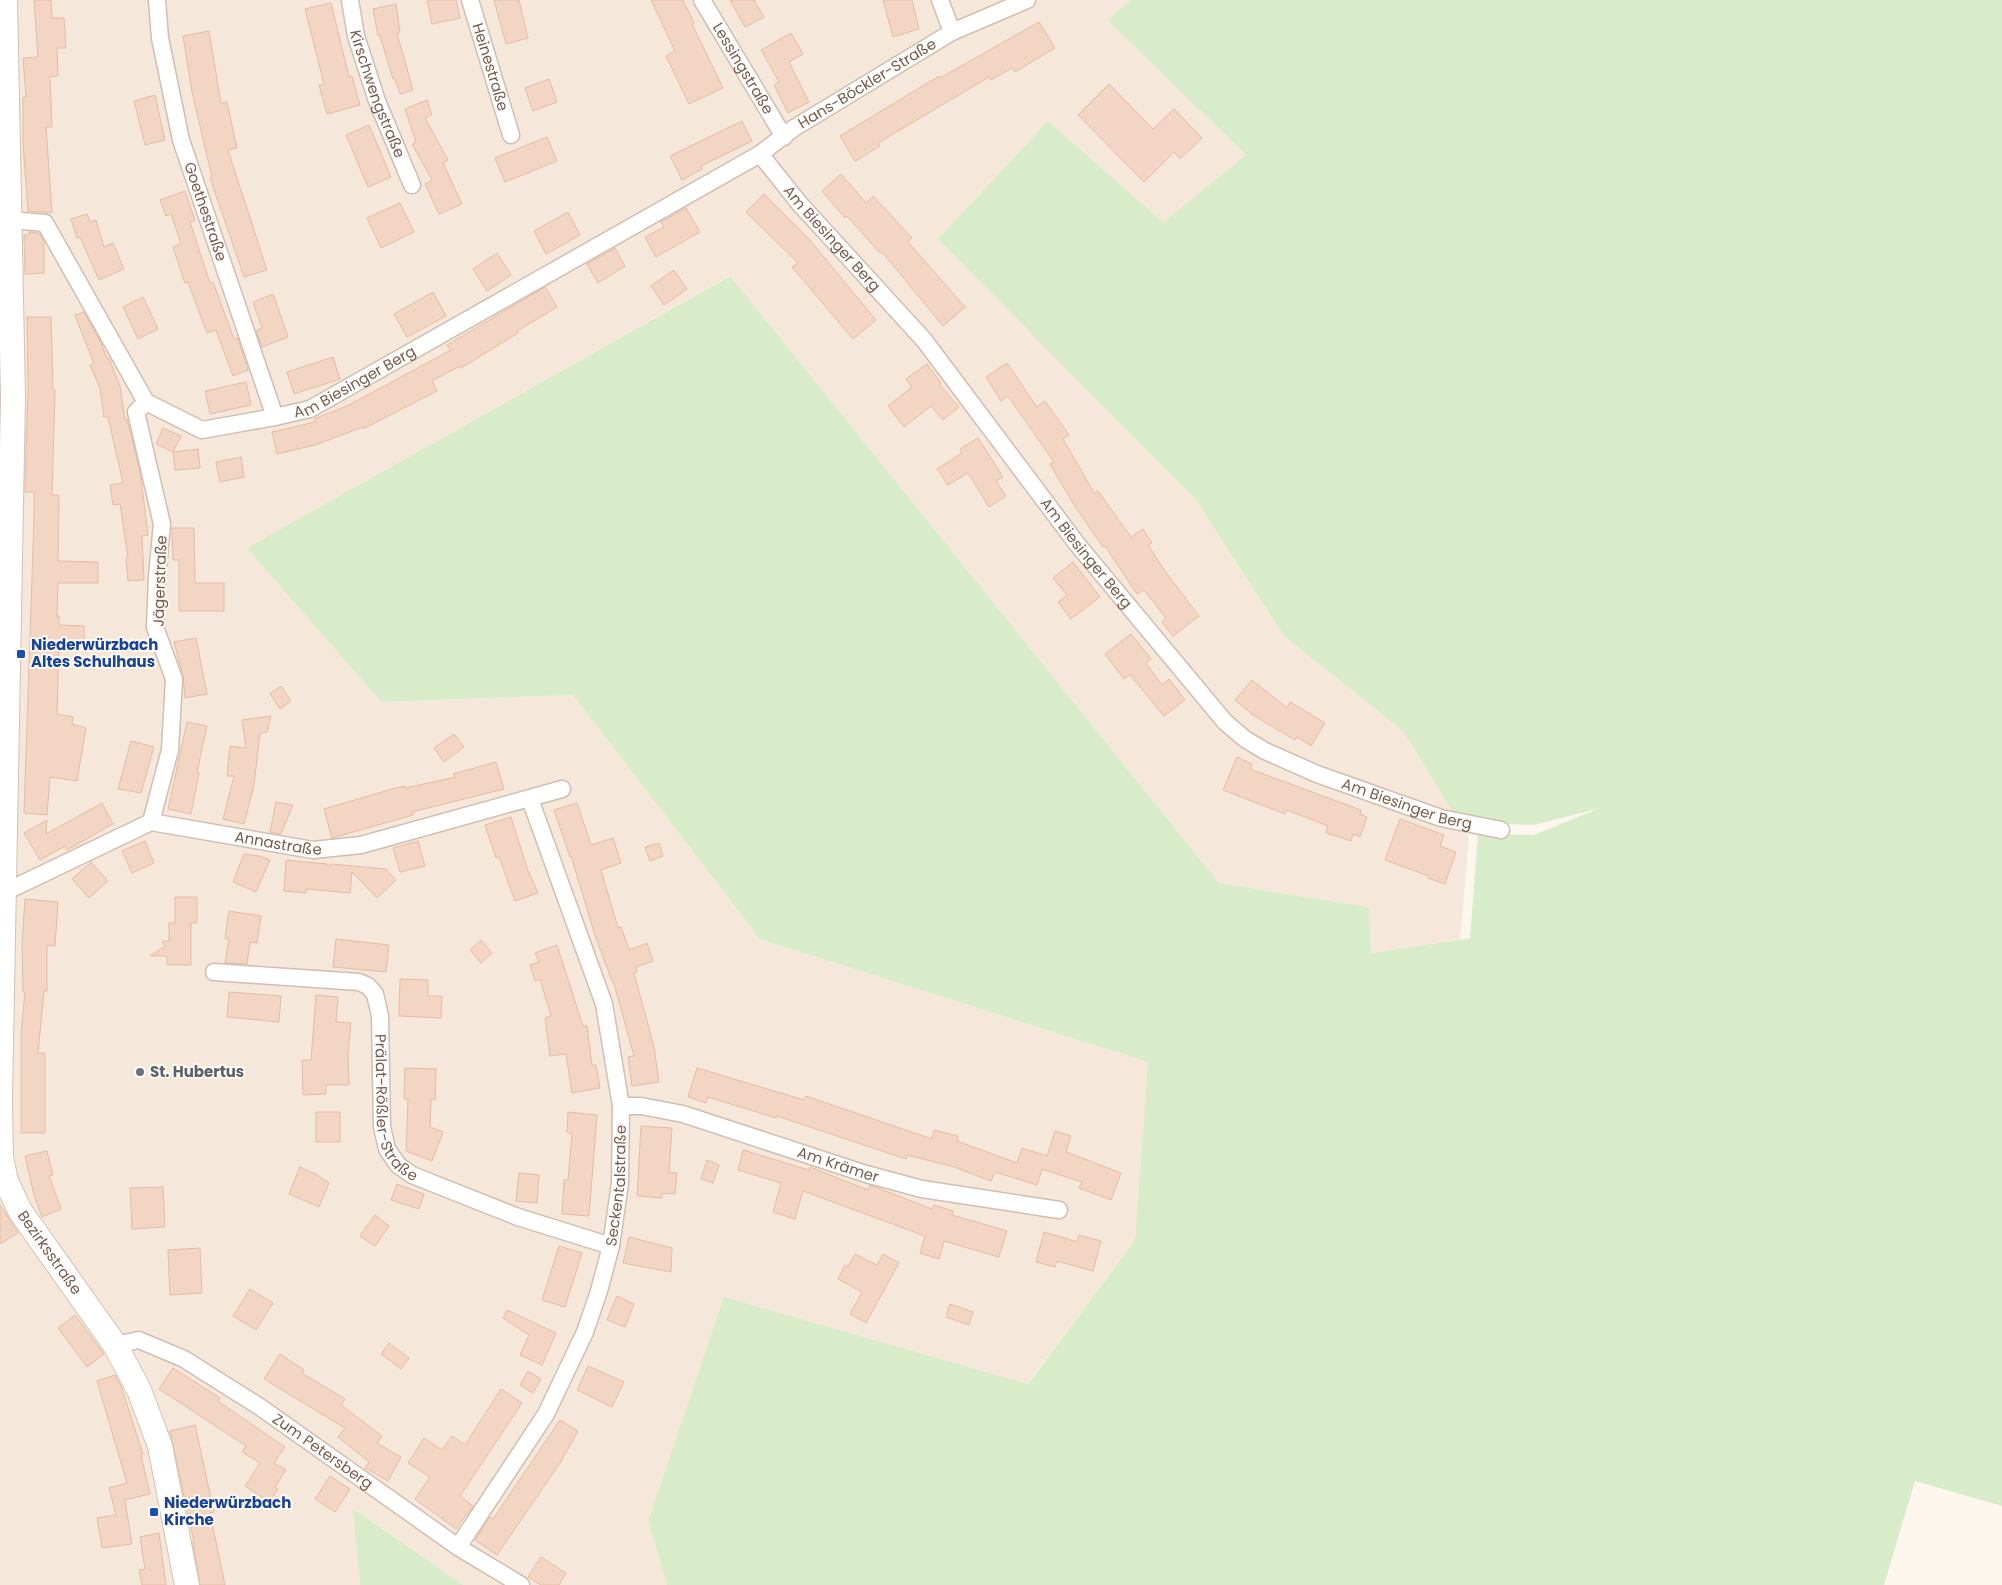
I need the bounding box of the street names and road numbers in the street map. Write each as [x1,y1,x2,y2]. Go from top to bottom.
street label: Lessingstraße [708,19,779,118]
street label: Heinestraße [468,20,514,113]
street label: Kirschwengstraße [345,28,410,161]
street label: Hans-Böckler-Straße [794,33,940,133]
street label: Goethestraße [179,159,232,264]
street label: Am Biesinger Berg [779,181,886,296]
street label: Am Biesinger Berg [291,340,419,422]
street label: Am Biesinger Berg [1036,493,1137,613]
street label: Jägerstraße [147,535,172,627]
street label: Am Biesinger Berg [1339,773,1474,834]
street label: Annastraße [233,826,323,860]
street label: Prälat-Rößler-Straße [370,1034,421,1186]
street label: Seckentalstraße [600,1125,631,1247]
street label: Am Krämer [795,1141,882,1187]
street label: Bezirksstraße [13,1206,87,1299]
street label: Zum Petersberg [268,1408,377,1494]

